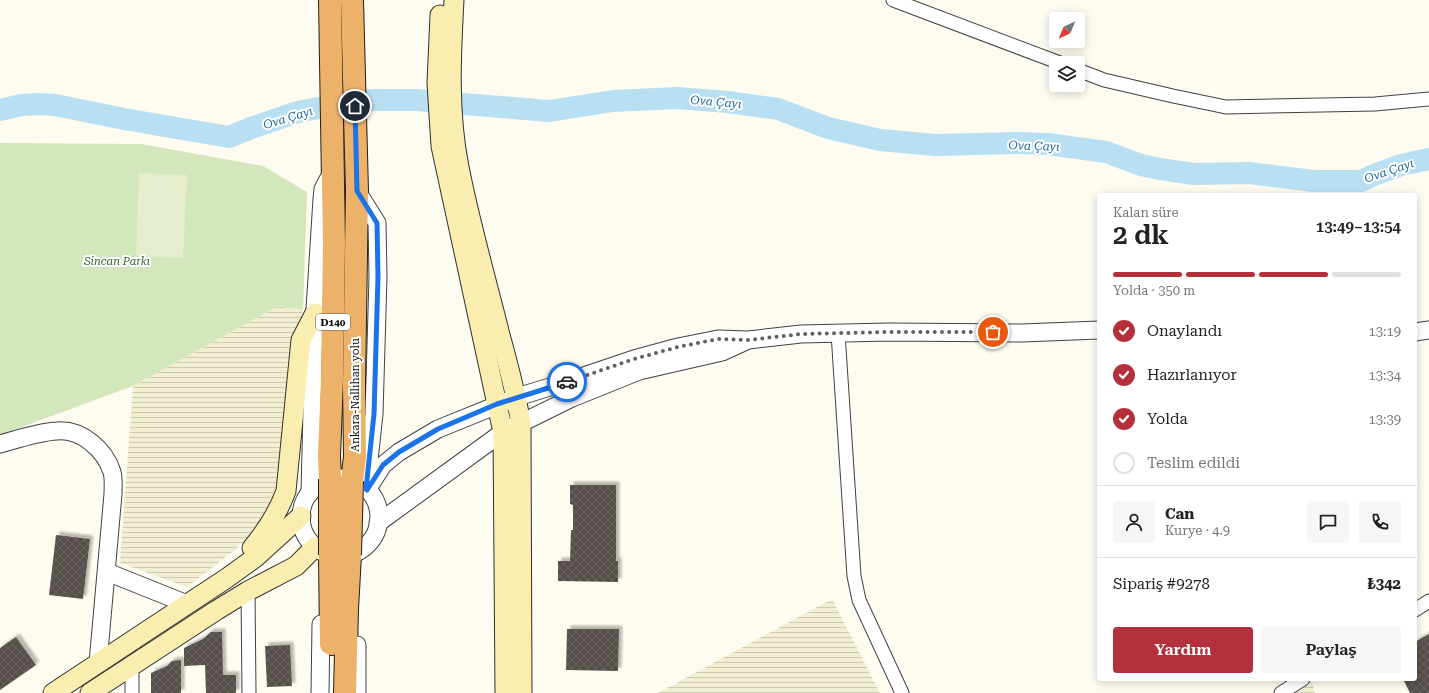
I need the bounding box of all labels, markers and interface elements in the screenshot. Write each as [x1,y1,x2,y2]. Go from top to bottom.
north arrow [1049,12,1085,48]
map controls [1049,12,1085,92]
button: layers [1049,56,1085,92]
pin [338,89,372,123]
water label: Ova Çayı [690,93,742,111]
icon: home [344,95,366,117]
water label: Ova Çayı [261,104,315,132]
water label: Ova Çayı [1008,138,1060,154]
water label: Ova Çayı [1362,156,1416,186]
text: Kalan süre [1113,205,1179,220]
text: 13:49–13:54 [1316,218,1401,236]
text: 2 dk [1113,220,1169,250]
park label: Sincan Parkı [83,255,151,268]
text: Yolda · 350 m [1113,283,1195,298]
road number: D140 [316,314,350,330]
pin [976,315,1010,349]
icon: check [1113,320,1135,342]
icon: bag [982,321,1004,343]
text: Onaylandı [1147,322,1222,340]
text: 13:19 [1369,324,1401,339]
street label: Ankara-Nallıhan yolu [349,338,362,452]
courier [547,362,587,402]
icon: check [1113,364,1135,386]
text: Hazırlanıyor [1147,366,1237,384]
text: 13:34 [1369,368,1401,383]
icon: car [556,371,578,393]
icon: check [1113,408,1135,430]
text: Yolda [1147,410,1188,428]
text: 13:39 [1369,412,1401,427]
text: Teslim edildi [1147,454,1240,472]
button: person [1113,501,1155,543]
button: chat [1307,501,1349,543]
button: phone [1359,501,1401,543]
text: Can [1165,505,1194,523]
text: Kurye · 4.9 [1165,523,1230,538]
text: Sipariş #9278 [1113,575,1210,593]
text: ₺342 [1367,575,1401,593]
button: Yardım [1113,627,1253,673]
button: Paylaş [1261,627,1401,673]

